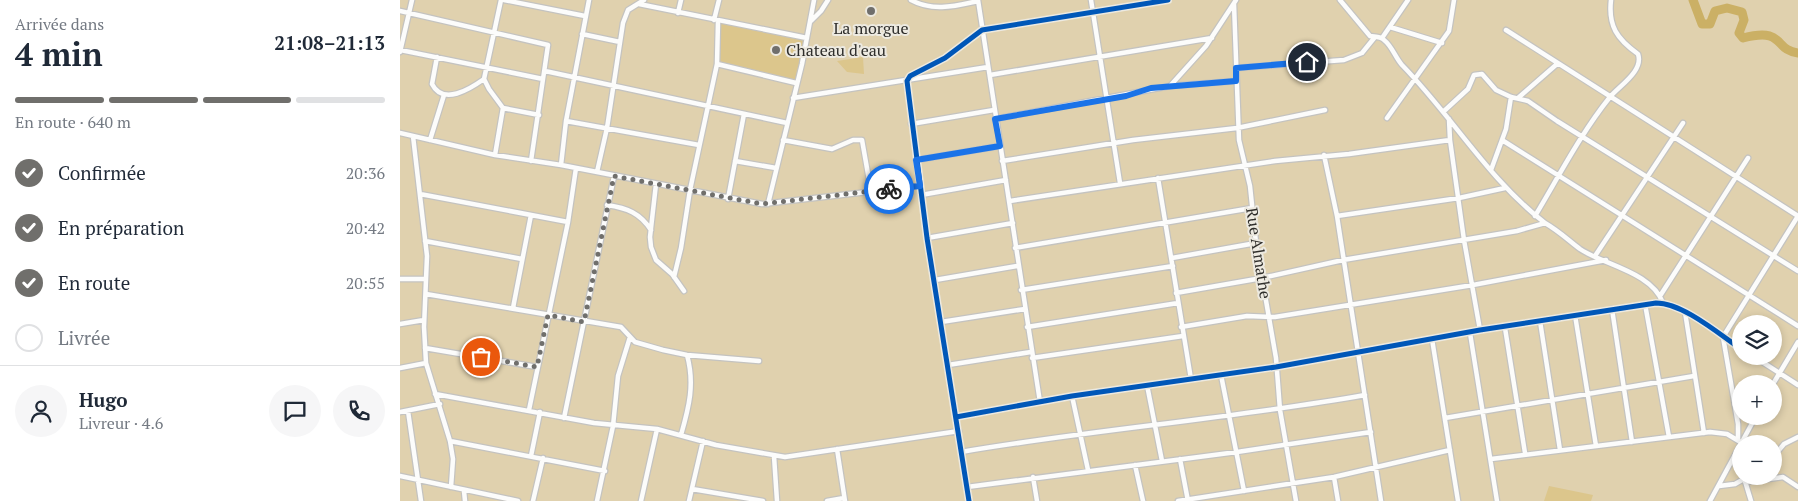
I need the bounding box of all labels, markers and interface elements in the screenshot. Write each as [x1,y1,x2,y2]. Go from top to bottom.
marker: La morgue [865,5,877,17]
text: Arrivée dans [15,13,104,35]
place label: La morgue [833,17,909,39]
text: 21:08–21:13 [274,30,385,55]
text: 4 min [15,33,103,75]
place label: Chateau d'eau [786,39,886,61]
pin [1286,41,1328,83]
marker: Chateau d'eau [770,44,782,56]
icon: home [1293,48,1321,76]
text: En route · 640 m [15,111,131,133]
icon: check [15,159,43,187]
text: Confirmée [58,160,146,185]
text: 20:36 [346,162,385,184]
courier [864,164,914,214]
icon: bike [875,175,903,203]
street label: Rue Almathe [1241,206,1277,300]
icon: check [15,214,43,242]
text: En préparation [58,215,184,240]
text: 20:42 [346,217,385,239]
icon: check [15,269,43,297]
text: En route [58,270,130,295]
text: 20:55 [346,272,385,294]
map controls [1732,315,1782,485]
button: layers [1732,315,1782,365]
text: Livrée [58,325,110,350]
pin [460,336,502,378]
icon: bag [467,343,495,371]
button: + [1732,375,1782,425]
button: person [15,385,67,437]
button: chat [269,385,321,437]
button: phone [333,385,385,437]
text: Hugo [79,387,127,412]
text: Livreur · 4.6 [79,412,163,434]
button: − [1732,435,1782,485]

